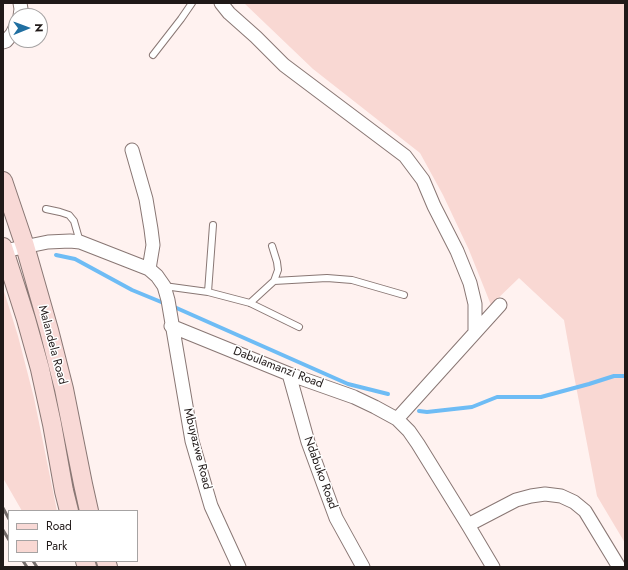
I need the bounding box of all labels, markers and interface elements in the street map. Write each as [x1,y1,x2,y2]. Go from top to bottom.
north arrow [8,8,48,48]
text: N [31,23,47,32]
street label: Malandela Road [35,304,69,386]
street label: Dabulamanzi Road [231,344,325,392]
street label: Mbuyazwe Road [180,407,214,491]
street label: Ndabuko Road [300,435,340,511]
legend [8,510,138,562]
text: Road [46,517,72,535]
text: Park [46,537,67,555]

